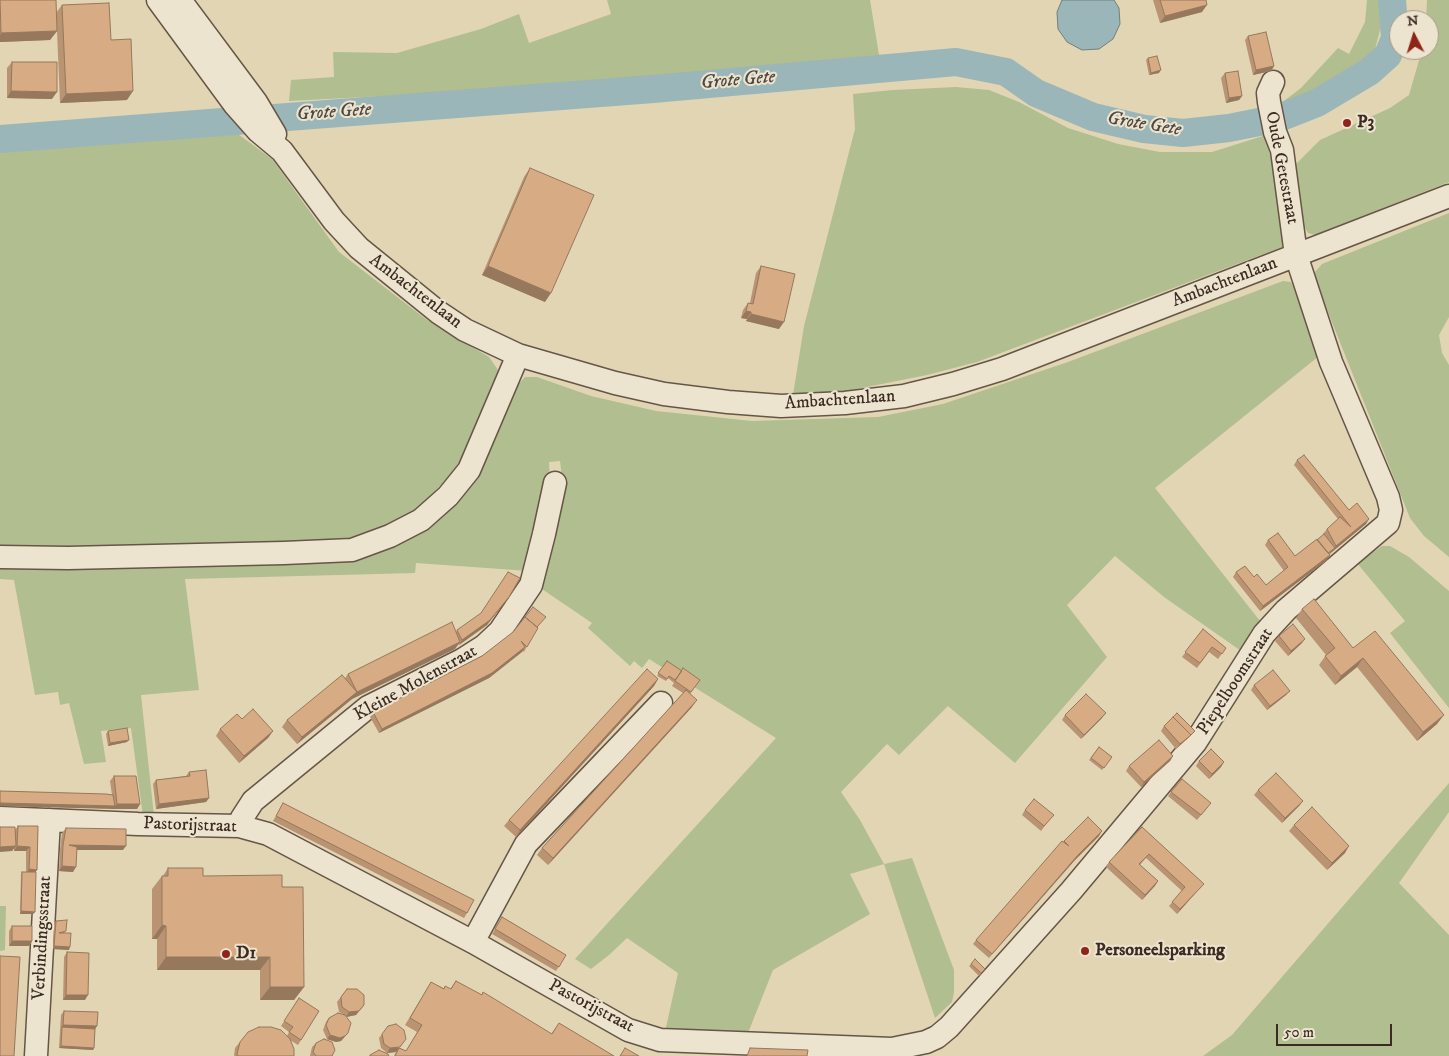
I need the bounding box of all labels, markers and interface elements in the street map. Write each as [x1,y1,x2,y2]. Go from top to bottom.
north arrow [1389,10,1439,60]
text: N [1406,12,1419,31]
water label: Grote Gete [700,66,776,96]
water label: Grote Gete [296,99,372,127]
water label: Grote Gete [1105,108,1183,142]
street label: Oude Getestraat [1259,110,1303,226]
place label: P3 [1357,112,1374,134]
marker: P3 [1341,117,1353,129]
street label: Ambachtenlaan [364,250,466,334]
street label: Ambachtenlaan [1169,253,1281,313]
street label: Ambachtenlaan [784,386,896,416]
street label: Piepelboomstraat [1193,624,1279,740]
street label: Kleine Molenstraat [351,641,481,727]
street label: Pastorijstraat [143,814,237,838]
street label: Verbindingsstraat [29,875,57,1001]
place label: Personeelsparking [1095,940,1225,962]
place label: D1 [236,943,256,965]
marker: Personeelsparking [1079,945,1091,957]
marker: D1 [220,948,232,960]
street label: Pastorijstraat [545,975,637,1039]
scale bar [1279,1014,1395,1046]
text: 50 m [1284,1023,1314,1042]

